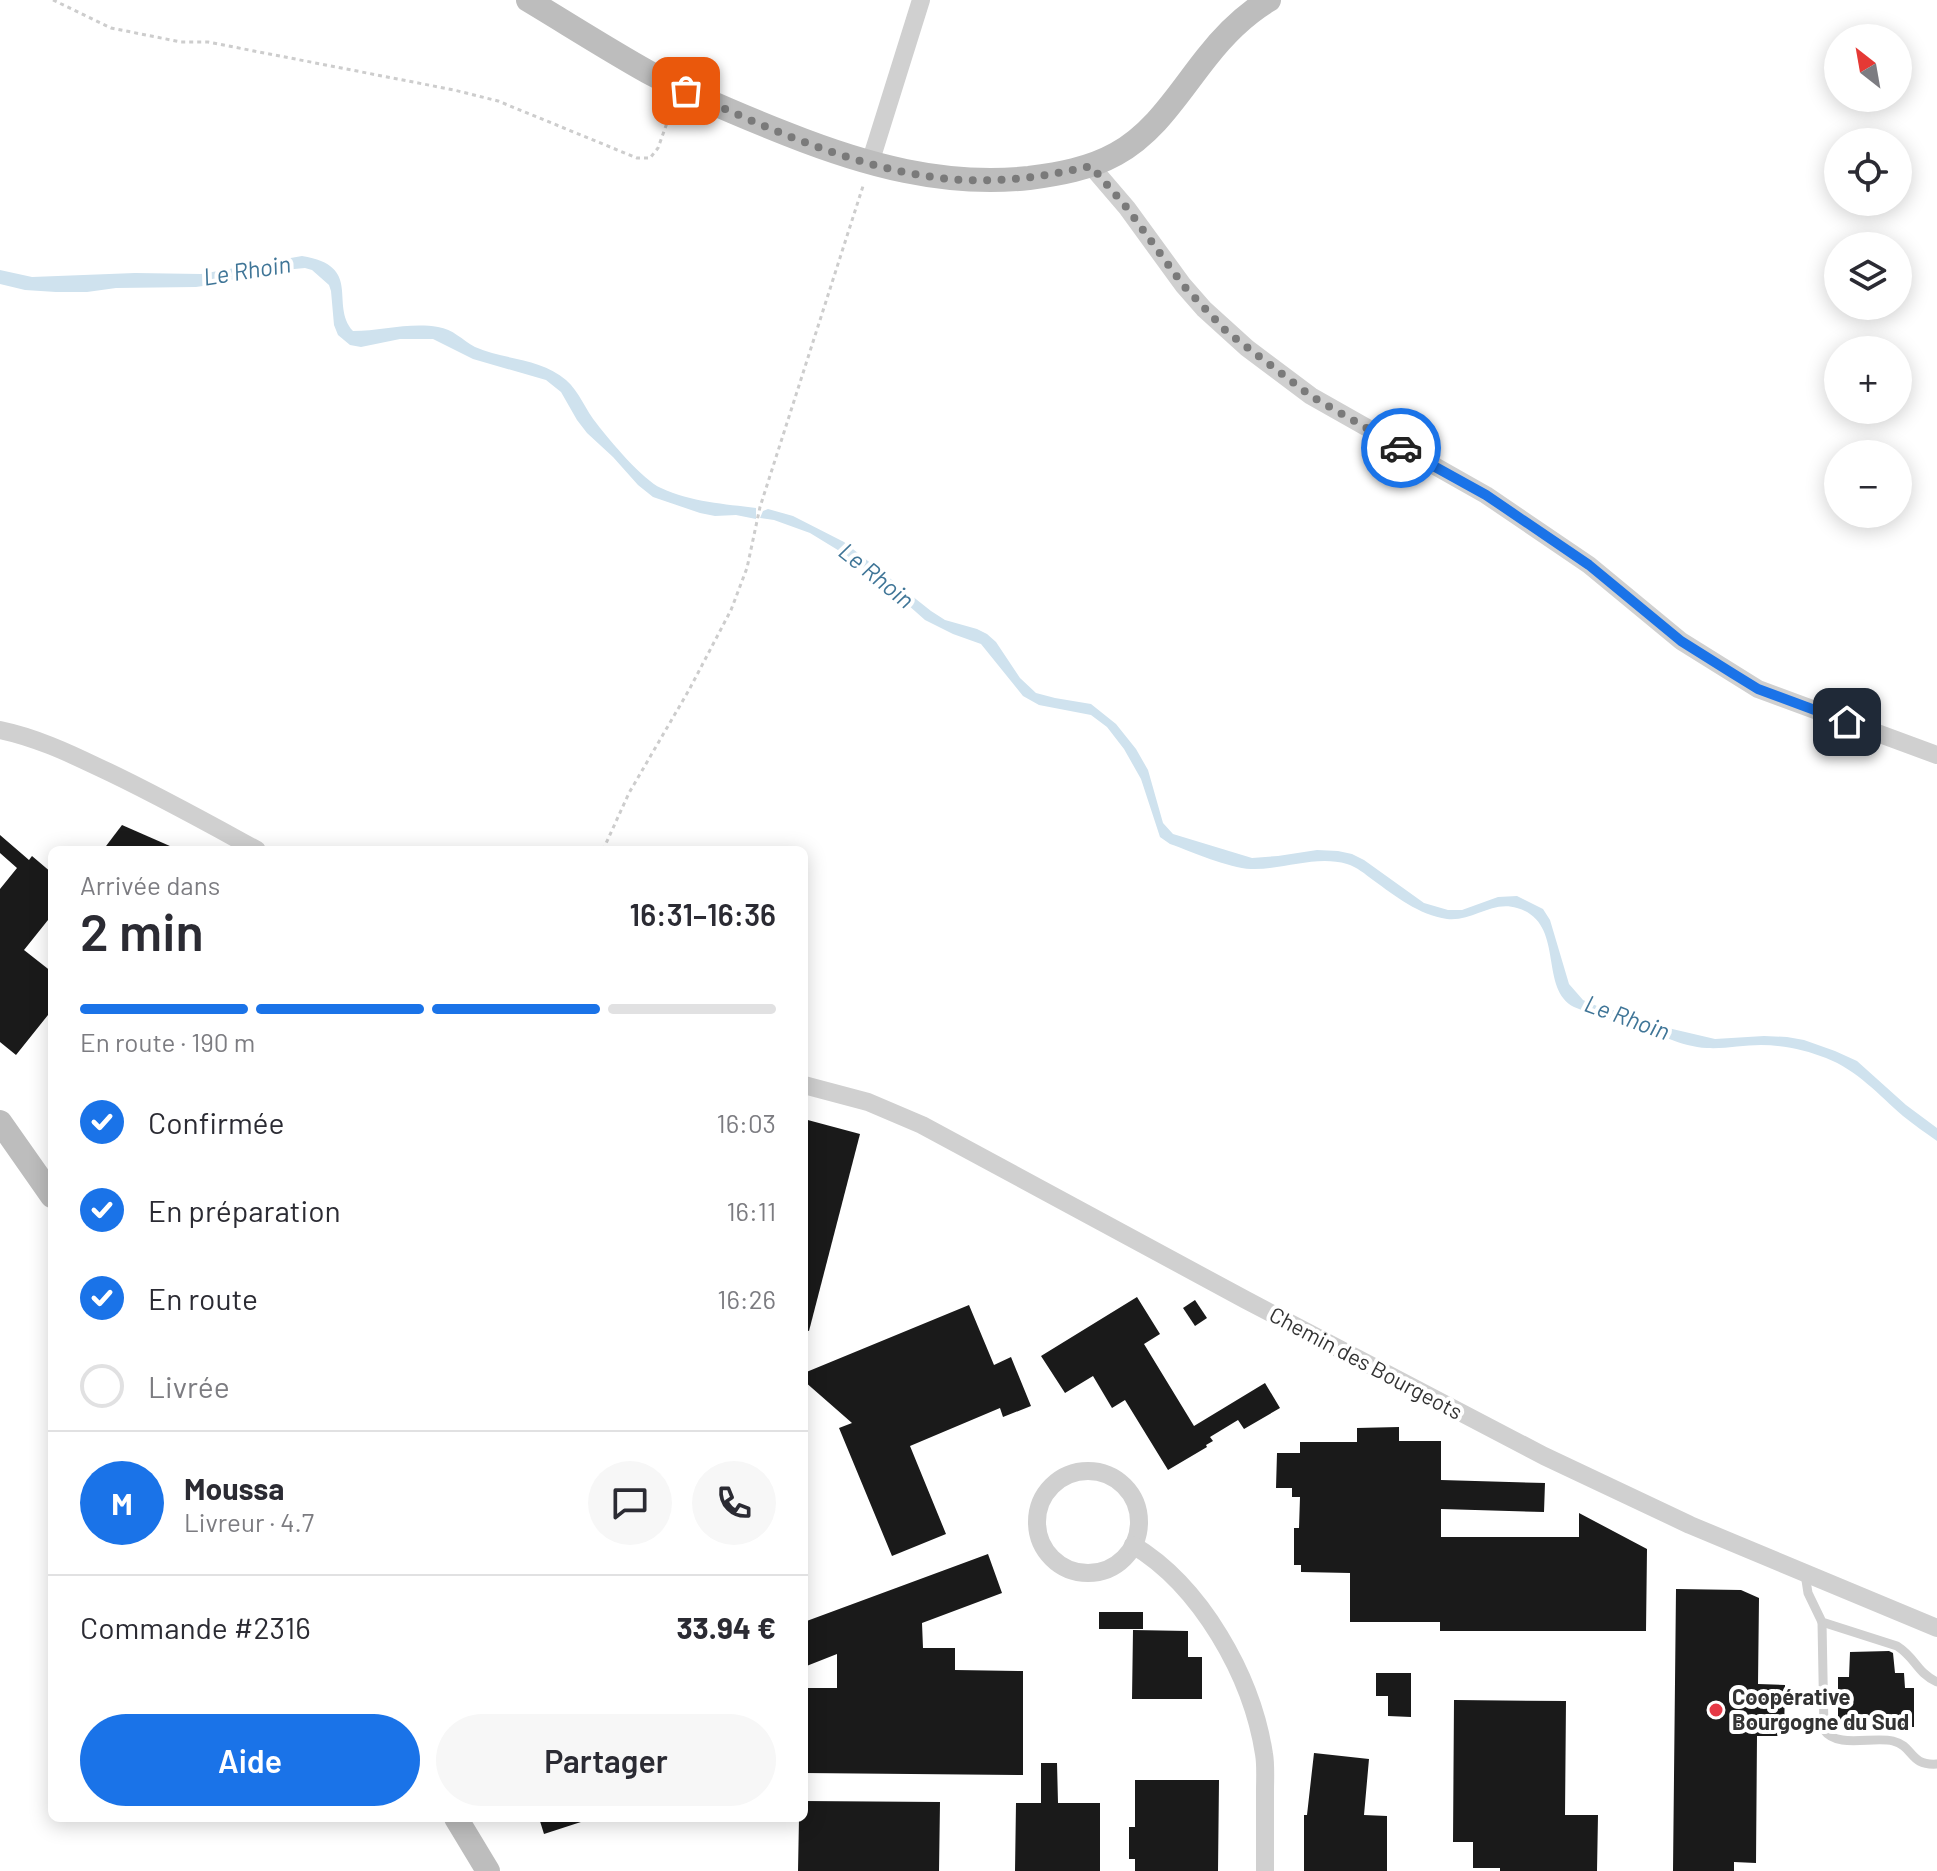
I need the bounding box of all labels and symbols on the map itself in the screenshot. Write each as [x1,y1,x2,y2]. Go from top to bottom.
north arrow [1824,24,1912,112]
pin [652,57,720,125]
water label: Le Rhoin [201,248,293,291]
courier [1361,408,1441,488]
water label: Le Rhoin [834,536,920,614]
pin [1813,688,1881,756]
water label: Le Rhoin [1581,988,1674,1045]
street label: Chemin des Bourgeots [1266,1300,1467,1424]
place label: Coopérative Bourgogne du Sud [1732,1683,1909,1734]
marker: Coopérative Bourgogne du Sud [1707,1701,1725,1719]

